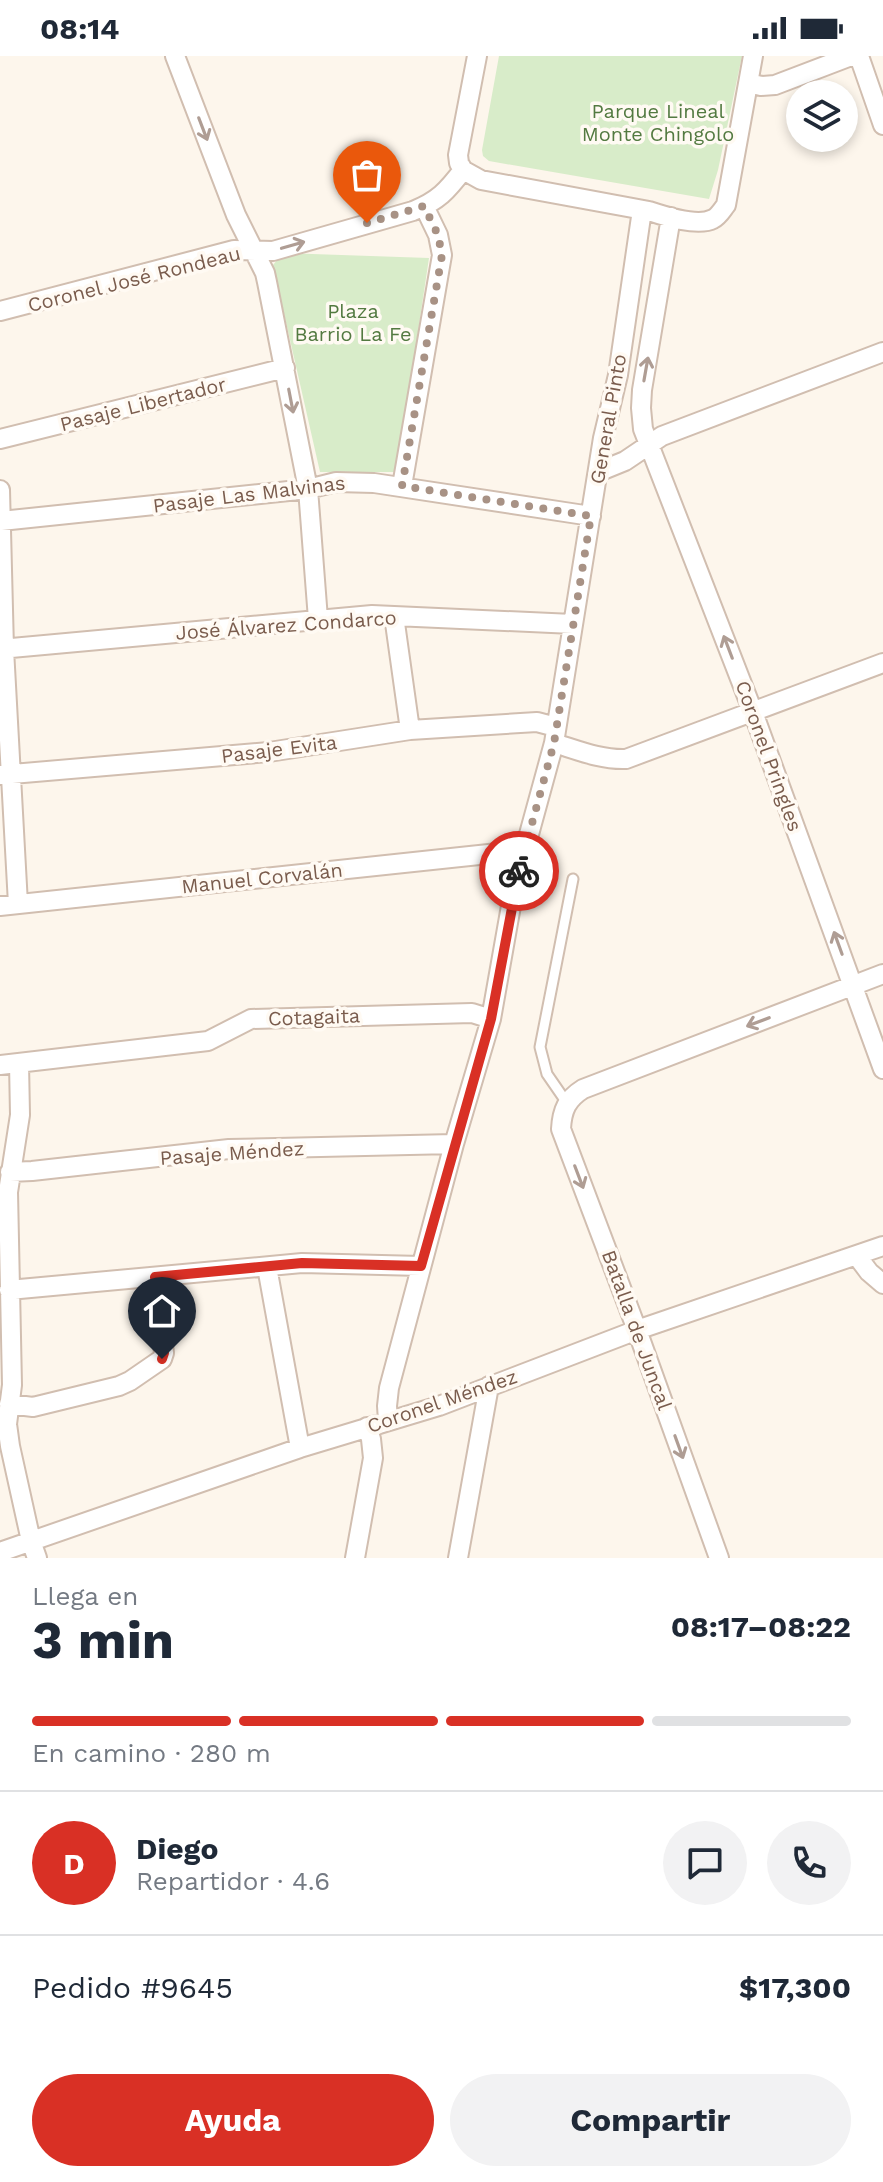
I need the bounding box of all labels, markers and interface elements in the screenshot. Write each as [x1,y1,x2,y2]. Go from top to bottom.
text: 08:14 [40,11,120,46]
map controls [786,80,858,152]
button: layers [786,80,858,152]
park label: Parque Lineal Monte Chingolo [582,99,734,146]
one-way arrow [197,116,211,141]
pin [333,141,401,223]
icon: bag [345,153,389,197]
one-way arrow [280,237,306,252]
street label: Coronel José Rondeau [25,241,243,317]
park label: Plaza Barrio La Fe [294,299,412,346]
street label: General Pinto [585,352,631,486]
one-way arrow [639,356,654,382]
street label: Pasaje Libertador [57,372,229,436]
one-way arrow [285,388,300,414]
street label: Pasaje Las Malvinas [151,470,347,518]
street label: José Álvarez Condarco [175,605,397,645]
one-way arrow [719,635,734,660]
street label: Coronel Pringles [731,677,807,835]
street label: Pasaje Evita [220,730,338,768]
courier [479,831,559,911]
icon: bike [497,849,541,893]
street label: Manuel Corvalán [180,858,344,898]
one-way arrow [830,931,844,956]
street label: Cotagaita [267,1003,361,1031]
one-way arrow [746,1016,771,1030]
street label: Pasaje Méndez [159,1136,305,1170]
one-way arrow [573,1164,587,1189]
street label: Batalla de Juncal [597,1247,677,1413]
pin [128,1277,196,1359]
icon: home [140,1289,184,1333]
street label: Coronel Méndez [364,1364,520,1438]
one-way arrow [673,1434,687,1459]
text: Llega en [32,1581,138,1611]
text: 08:17–08:22 [671,1609,851,1644]
text: 3 min [32,1610,174,1671]
text: En camino · 280 m [32,1738,271,1768]
button: chat [663,1821,747,1905]
button: phone [767,1821,851,1905]
text: Diego [136,1831,218,1866]
text: D [63,1846,85,1881]
text: Repartidor · 4.6 [136,1866,330,1896]
text: Pedido #9645 [32,1970,233,2005]
text: $17,300 [739,1970,851,2005]
button: Ayuda [32,2074,434,2166]
button: Compartir [450,2074,851,2166]

